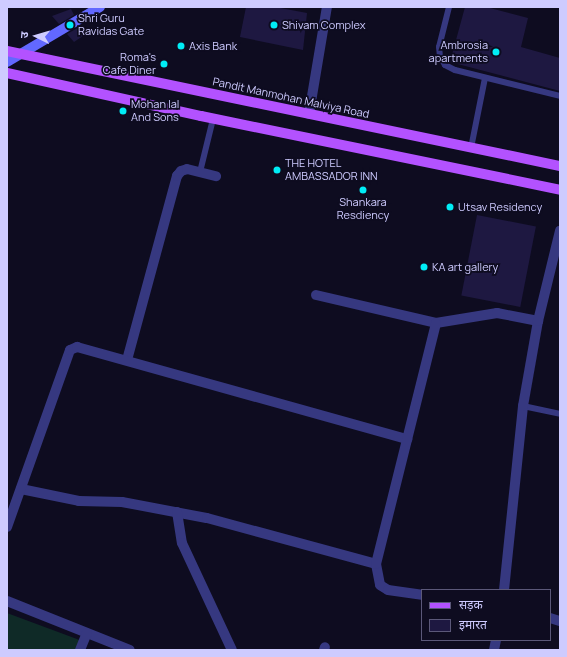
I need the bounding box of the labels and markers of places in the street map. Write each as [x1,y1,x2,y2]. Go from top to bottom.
place label: Shri Guru Ravidas Gate [78,12,144,38]
place label: Shivam Complex [282,18,366,32]
marker: Shri Guru Ravidas Gate [65,20,75,30]
marker: Shivam Complex [269,20,279,30]
place label: Axis Bank [189,39,237,53]
place label: Ambrosia apartments [429,39,488,65]
marker: Axis Bank [176,41,186,51]
marker: Ambrosia apartments [491,47,501,57]
place label: Roma's Cafe Diner [103,51,156,77]
marker: Roma's Cafe Diner [159,59,169,69]
place label: Mohan lal And Sons [131,98,179,124]
marker: Mohan lal And Sons [118,106,128,116]
place label: THE HOTEL AMBASSADOR INN [285,157,378,183]
marker: THE HOTEL AMBASSADOR INN [272,165,282,175]
marker: Shankara Resdiency [358,185,368,195]
place label: Shankara Resdiency [337,196,389,222]
place label: Utsav Residency [458,200,542,214]
marker: Utsav Residency [445,202,455,212]
place label: KA art gallery [432,260,498,274]
marker: KA art gallery [419,262,429,272]

